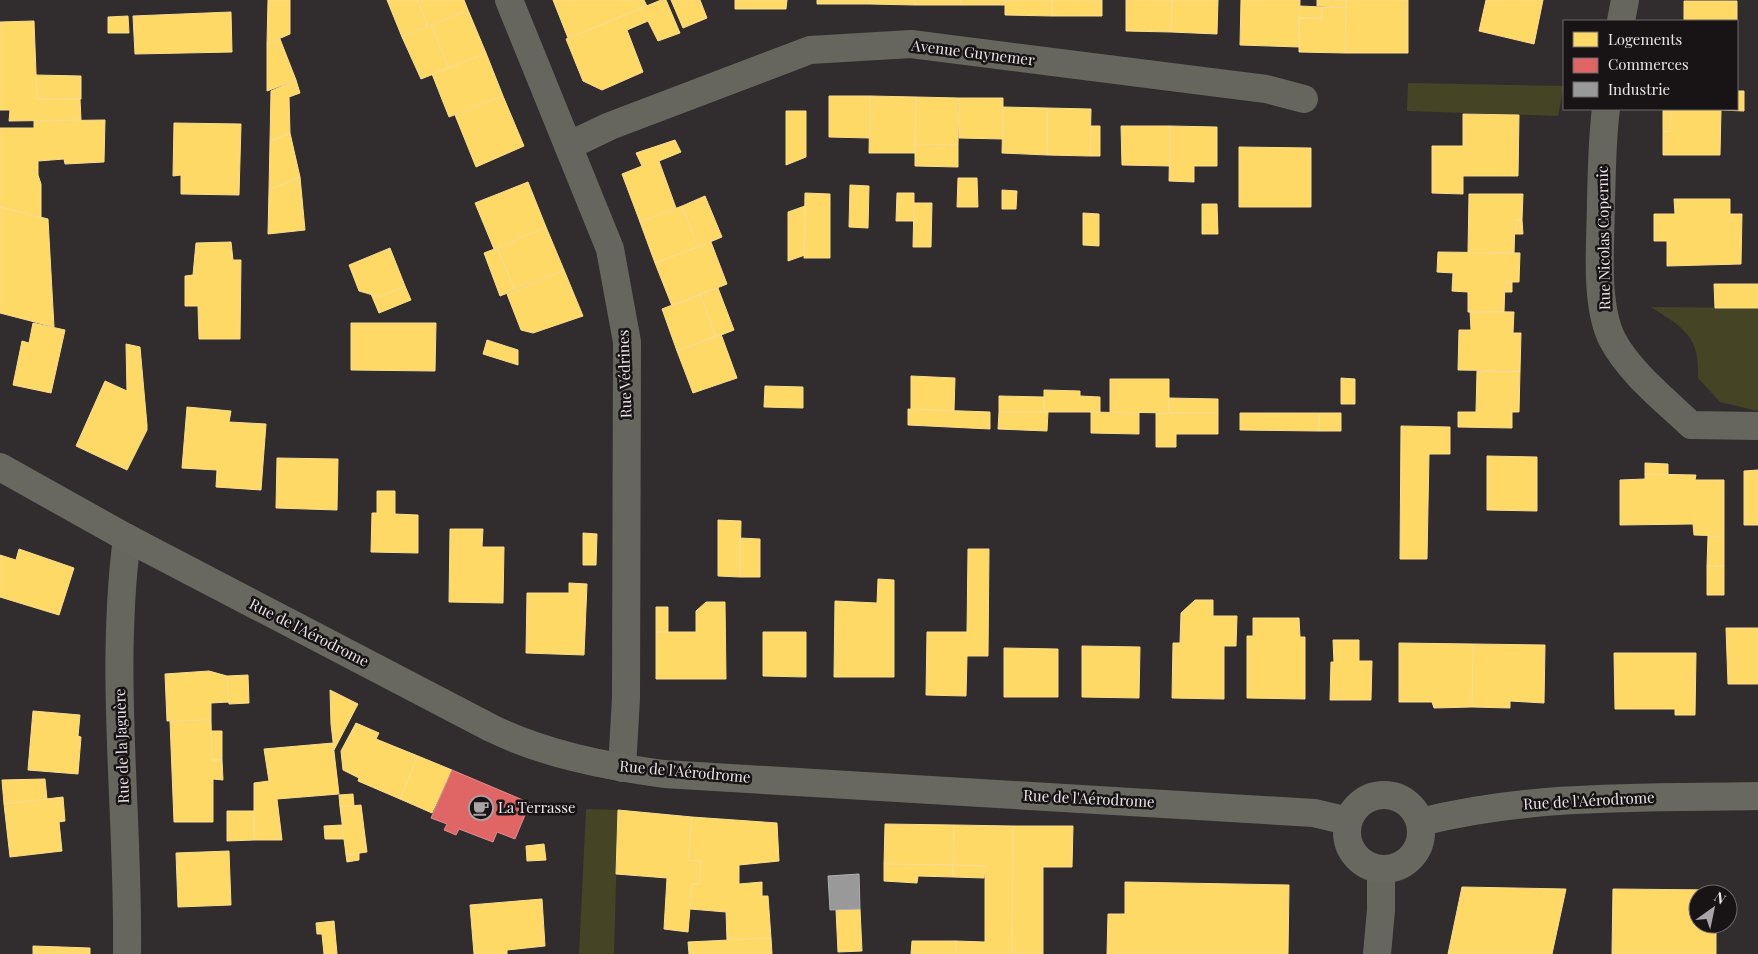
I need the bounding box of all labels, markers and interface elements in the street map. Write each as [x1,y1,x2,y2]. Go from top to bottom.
legend [1563,20,1738,110]
text: Logements [1608,29,1682,49]
street label: Avenue Guynemer [909,34,1036,70]
text: Commerces [1608,54,1689,74]
text: Industrie [1608,79,1670,99]
street label: Rue Nicolas Copernic [1592,166,1614,310]
street label: Rue Védrines [612,329,636,419]
street label: Rue de l'Aérodrome [246,593,373,671]
street label: Rue de la Jaguère [109,688,133,804]
street label: Rue de l'Aérodrome [619,755,751,787]
street label: Rue de l'Aérodrome [1023,785,1155,811]
street label: Rue de l'Aérodrome [1523,787,1655,813]
cafe icon: La Terrasse [468,795,494,821]
place label: La Terrasse [498,797,576,817]
north arrow [1688,884,1738,934]
text: N [1711,887,1730,908]

